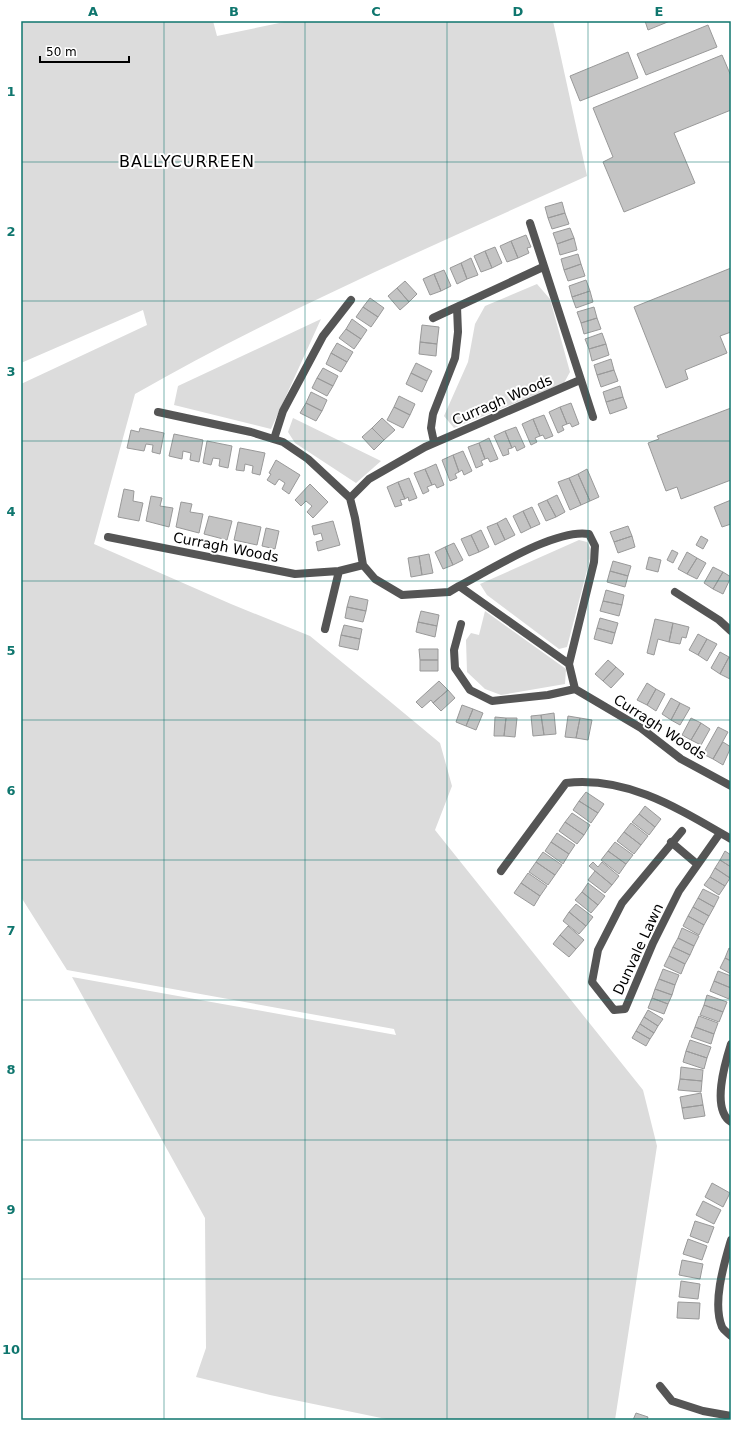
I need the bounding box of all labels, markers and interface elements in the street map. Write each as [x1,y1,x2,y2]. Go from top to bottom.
text: A [88,4,98,19]
text: B [229,4,239,19]
text: C [371,4,381,19]
text: D [513,4,524,19]
text: E [655,4,663,19]
scale bar [40,38,129,64]
text: 50 m [46,45,77,59]
text: 1 [6,84,16,99]
district label: BALLYCURREEN [119,152,255,171]
text: 2 [6,224,16,239]
text: 3 [6,364,16,379]
street label: Curragh Woods [450,372,554,428]
text: 4 [6,504,16,519]
street label: Curragh Woods [172,529,280,565]
text: 5 [6,643,16,658]
street label: Curragh Woods [611,691,709,763]
text: 6 [6,783,16,798]
street label: Dunvale Lawn [610,901,666,997]
text: 7 [6,923,16,938]
text: 8 [6,1062,16,1077]
text: 9 [6,1202,16,1217]
text: 10 [2,1342,20,1357]

